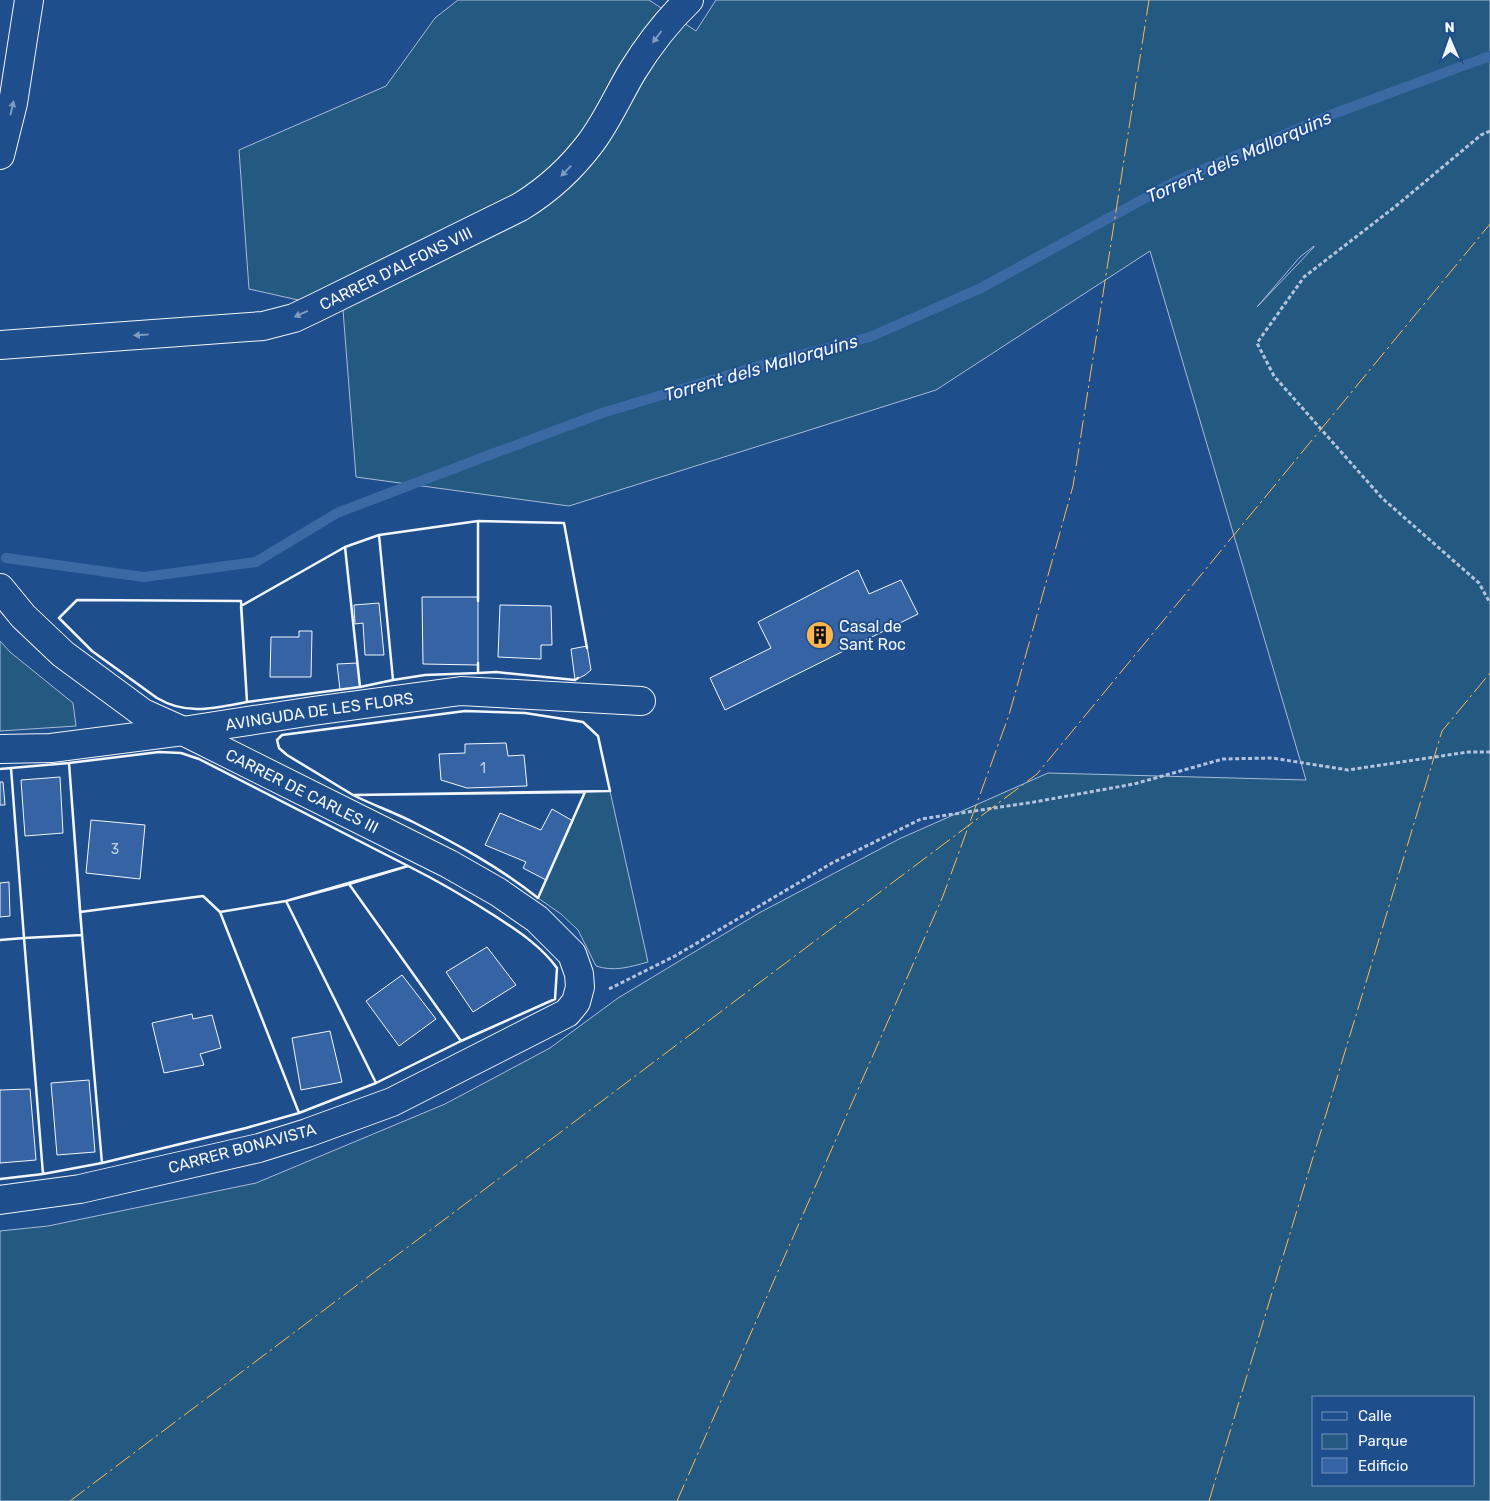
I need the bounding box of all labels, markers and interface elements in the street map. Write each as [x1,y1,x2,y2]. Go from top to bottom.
north arrow [1425,15,1475,65]
text: N [1444,19,1455,36]
one-way arrow [652,30,662,44]
one-way arrow [8,100,16,115]
water label: Torrent dels Mallorquins [1143,106,1335,208]
one-way arrow [560,165,572,177]
street label: CARRER D'ALFONS VIII [317,223,475,314]
one-way arrow [294,311,308,319]
water label: Torrent dels Mallorquins [662,330,860,406]
one-way arrow [133,331,149,339]
place label: Casal de Sant Roc [839,617,906,654]
building icon: Casal de Sant Roc [805,620,835,650]
street label: AVINGUDA DE LES FLORS [224,689,415,734]
street label: CARRER DE CARLES III [222,745,382,837]
house number: 1 [480,760,486,777]
house number: 3 [111,841,119,858]
street label: CARRER BONAVISTA [166,1120,318,1177]
legend [1312,1396,1475,1486]
text: Calle [1358,1407,1392,1425]
text: Parque [1358,1432,1408,1450]
text: Edificio [1358,1457,1408,1475]

